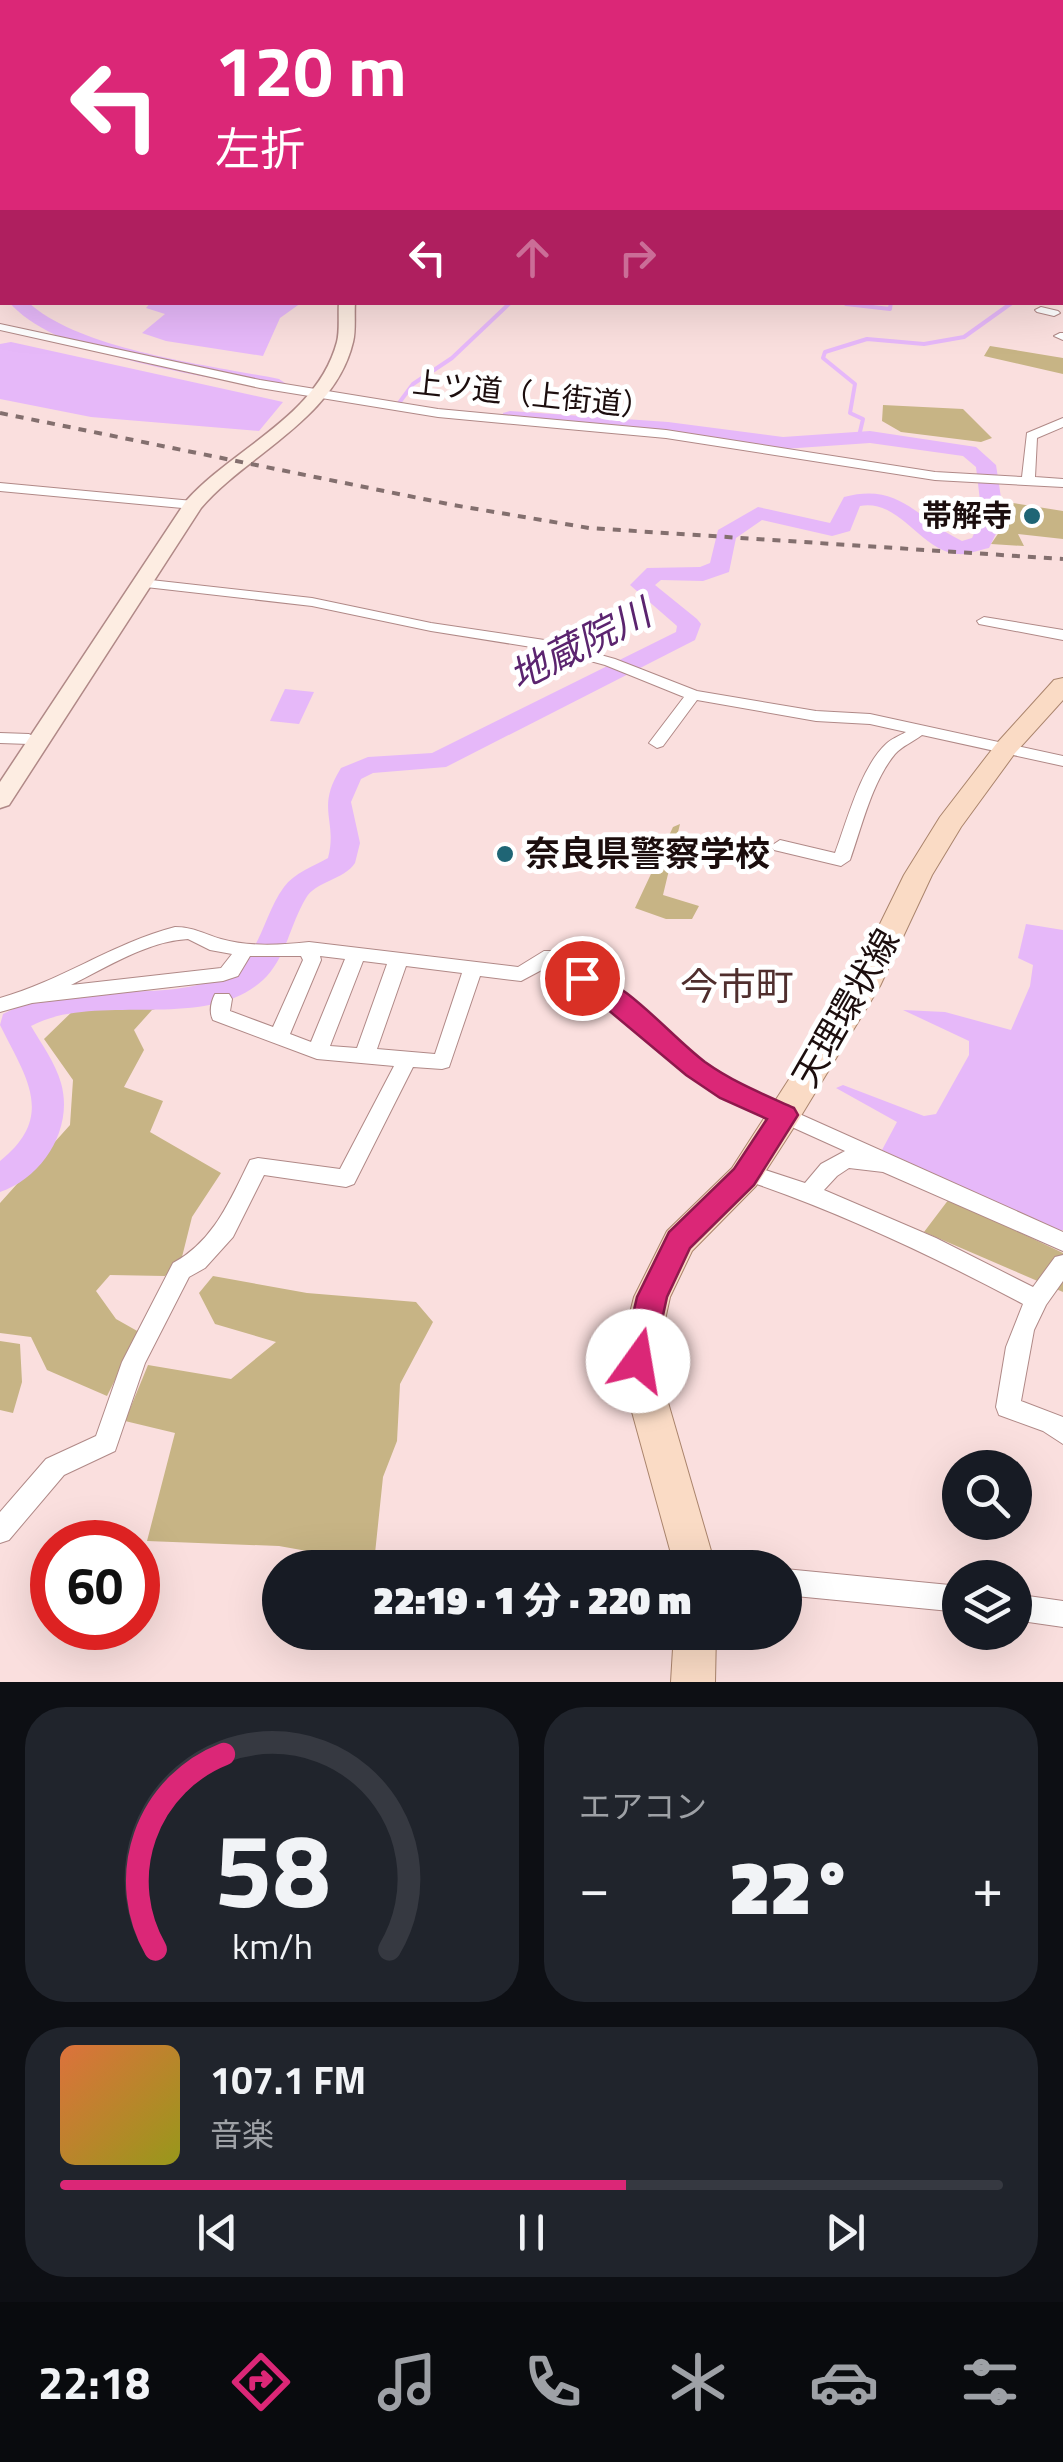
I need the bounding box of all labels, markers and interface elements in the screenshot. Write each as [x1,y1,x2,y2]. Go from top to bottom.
text: 120 m [215,17,407,123]
icon: left [50,40,180,170]
text: 左折 [215,114,305,182]
icon: left [400,230,455,285]
icon: ahead [505,230,560,285]
icon: right [610,230,665,285]
street label: 上ツ道（上街道） [410,359,654,429]
place label: 帯解寺 [922,492,1012,538]
marker: 帯解寺 [1021,505,1043,527]
water label: 地蔵院川 [499,582,664,704]
place label: 奈良県警察学校 [525,826,770,880]
marker: 奈良県警察学校 [494,843,516,865]
street label: 天理環状線 [778,918,912,1097]
pin [540,936,625,1021]
icon: arrive [555,951,610,1006]
district label: 今市町 [680,957,794,1015]
position arrow [586,1309,690,1413]
map controls [942,1450,1032,1650]
button: search [942,1450,1032,1540]
speed limit sign: 60 [30,1520,160,1650]
button: layers [942,1560,1032,1650]
text: 22:19 · 1 分 · 220 m [373,1571,691,1629]
text: エアコン [579,1782,707,1830]
text: 58 [214,1789,330,1947]
text: 22° [729,1829,853,1943]
text: − [579,1845,610,1928]
text: + [972,1845,1003,1928]
text: km/h [232,1918,312,1973]
text: 107.1 FM [210,2051,366,2109]
text: 音楽 [210,2110,274,2158]
icon: previous [190,2205,245,2260]
icon: pause [504,2205,559,2260]
icon: next [818,2205,873,2260]
icon: directions [226,2347,296,2417]
icon: music [372,2347,442,2417]
icon: phone [518,2347,588,2417]
icon: climate [663,2347,733,2417]
icon: car [809,2347,879,2417]
icon: filters [955,2347,1025,2417]
text: 22:18 [38,2348,150,2416]

